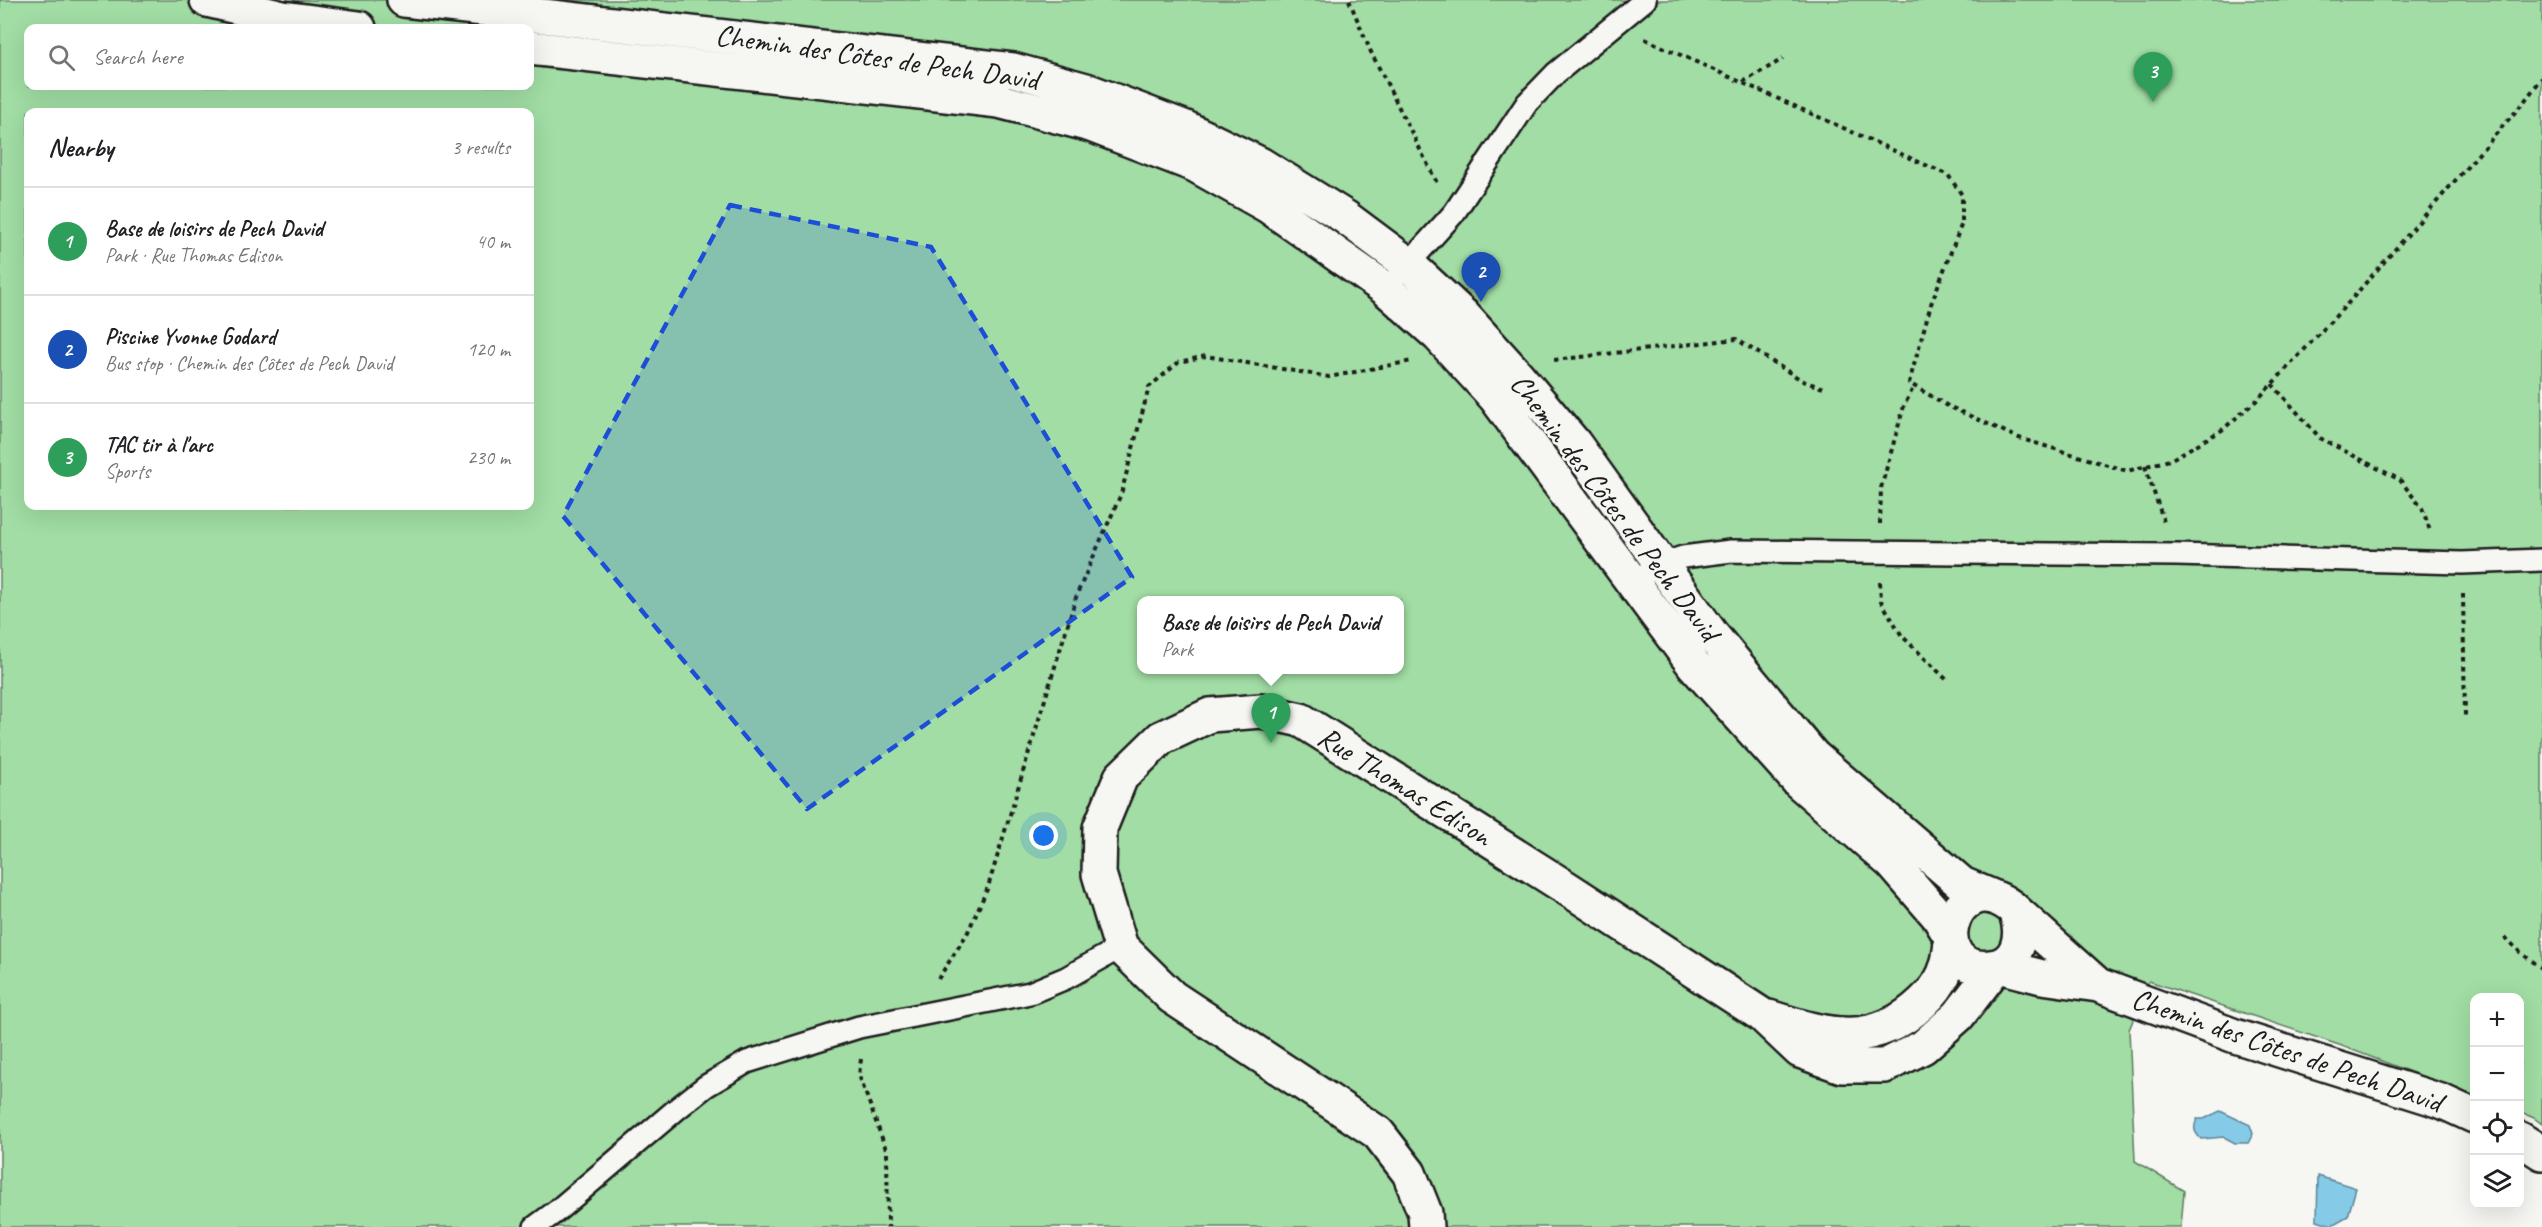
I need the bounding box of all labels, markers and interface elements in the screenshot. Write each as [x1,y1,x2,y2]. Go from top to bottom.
street label: Chemin des Côtes de Pech David [713,16,1045,99]
search box [24,24,534,90]
icon: search [45,41,78,74]
text: Search here [93,43,183,71]
pin: 3 [2134,52,2172,102]
text: Nearby [48,131,113,164]
text: 3 results [451,135,510,160]
text: Base de loisirs de Pech David [105,215,323,243]
text: 1 [63,229,72,254]
text: 40 m [476,229,510,254]
text: Park · Rue Thomas Edison [105,243,282,268]
pin: 2 [1462,252,1500,302]
text: Piscine Yvonne Godard [105,323,276,351]
text: 2 [63,337,72,362]
text: 120 m [467,337,510,362]
text: Bus stop · Chemin des Côtes de Pech David [105,351,393,376]
street label: Chemin des Côtes de Pech David [1502,366,1731,652]
text: TAC tir à l'arc [105,431,213,459]
text: 3 [63,445,72,470]
text: 230 m [467,445,510,470]
text: Sports [105,459,150,484]
popup [1137,596,1404,674]
text: Base de loisirs de Pech David [1162,609,1379,637]
text: Park [1162,637,1193,662]
pin: 1 [1252,694,1290,743]
street label: Rue Thomas Edison [1311,717,1500,855]
your location [1029,821,1058,850]
street label: Chemin des Côtes de Pech David [2127,979,2451,1122]
map controls [2470,993,2524,1209]
button: + [2470,993,2524,1047]
button: − [2470,1047,2524,1101]
button: locate [2470,1101,2524,1155]
button: layers [2470,1155,2524,1209]

